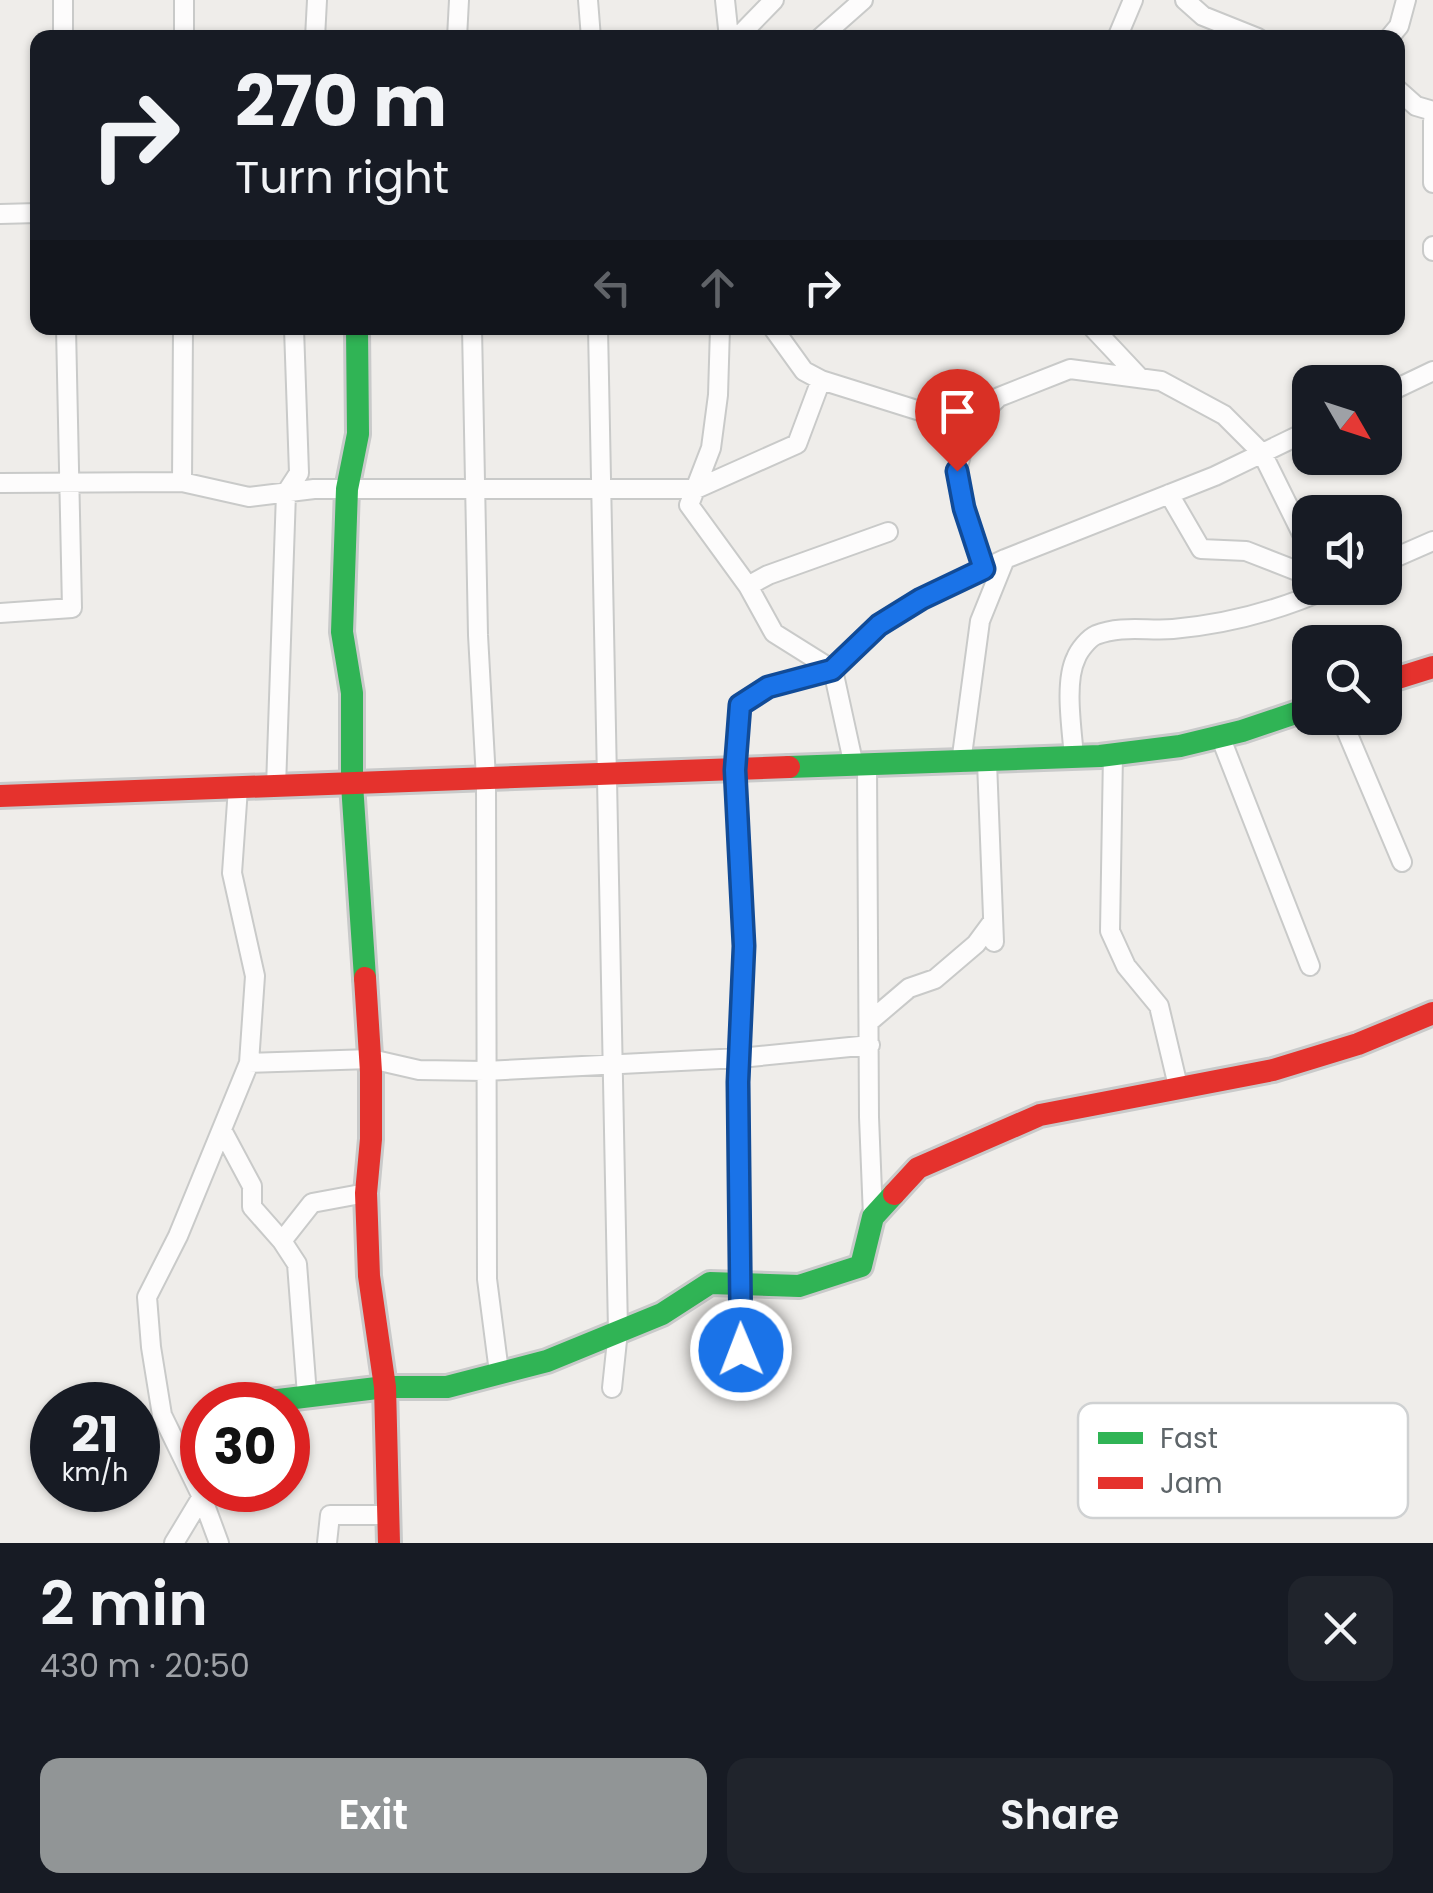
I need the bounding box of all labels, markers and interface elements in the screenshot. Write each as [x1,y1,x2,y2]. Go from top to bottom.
text: 270 m [235,52,447,151]
icon: right [70,70,200,200]
text: Turn right [235,146,449,209]
icon: left [585,260,640,315]
icon: ahead [690,260,745,315]
icon: right [795,260,850,315]
north arrow [1292,365,1402,475]
map controls [1292,365,1402,735]
pin [915,369,1000,472]
icon: arrive [930,384,985,439]
button: sound [1292,495,1402,605]
button: search [1292,625,1402,735]
position arrow [689,1298,793,1402]
speed limit sign: 30 [180,1382,310,1512]
text: 21 [71,1399,119,1470]
legend [1078,1403,1408,1518]
text: Fast [1160,1419,1218,1458]
text: km/h [62,1455,128,1490]
text: Jam [1160,1464,1223,1503]
text: 2 min [40,1562,208,1646]
button: close [1288,1576,1393,1681]
text: 430 m · 20:50 [40,1643,250,1688]
button: Exit [40,1758,707,1873]
button: Share [727,1758,1393,1873]

